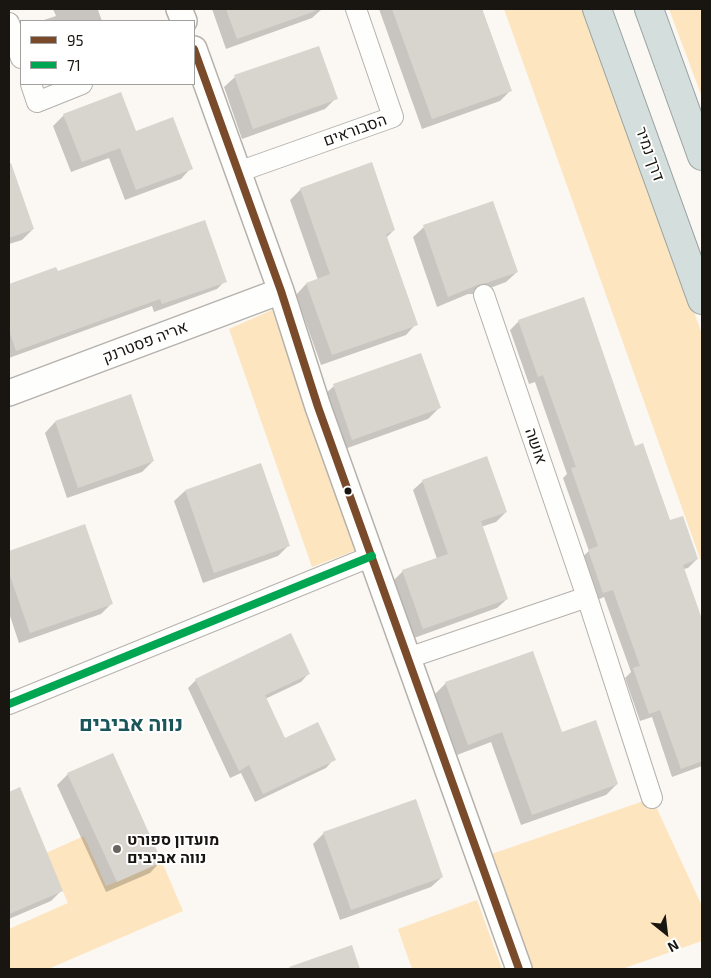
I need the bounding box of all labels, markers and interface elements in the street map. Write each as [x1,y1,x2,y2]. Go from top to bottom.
legend [20,20,195,85]
text: 95 [67,31,84,49]
text: 71 [67,56,81,74]
street label: הסבוראים [321,110,389,150]
street label: דרך נמיר [631,124,669,184]
street label: אריה פסטרנק [100,317,190,367]
street label: אושה [521,425,551,467]
unlabelled marker [343,486,353,496]
district label: נווה אביבים [79,711,183,737]
place label: מועדון ספורט נווה אביבים [127,830,219,868]
marker: מועדון ספורט נווה אביבים [111,843,123,855]
north arrow [641,908,691,958]
text: N [665,937,682,956]

